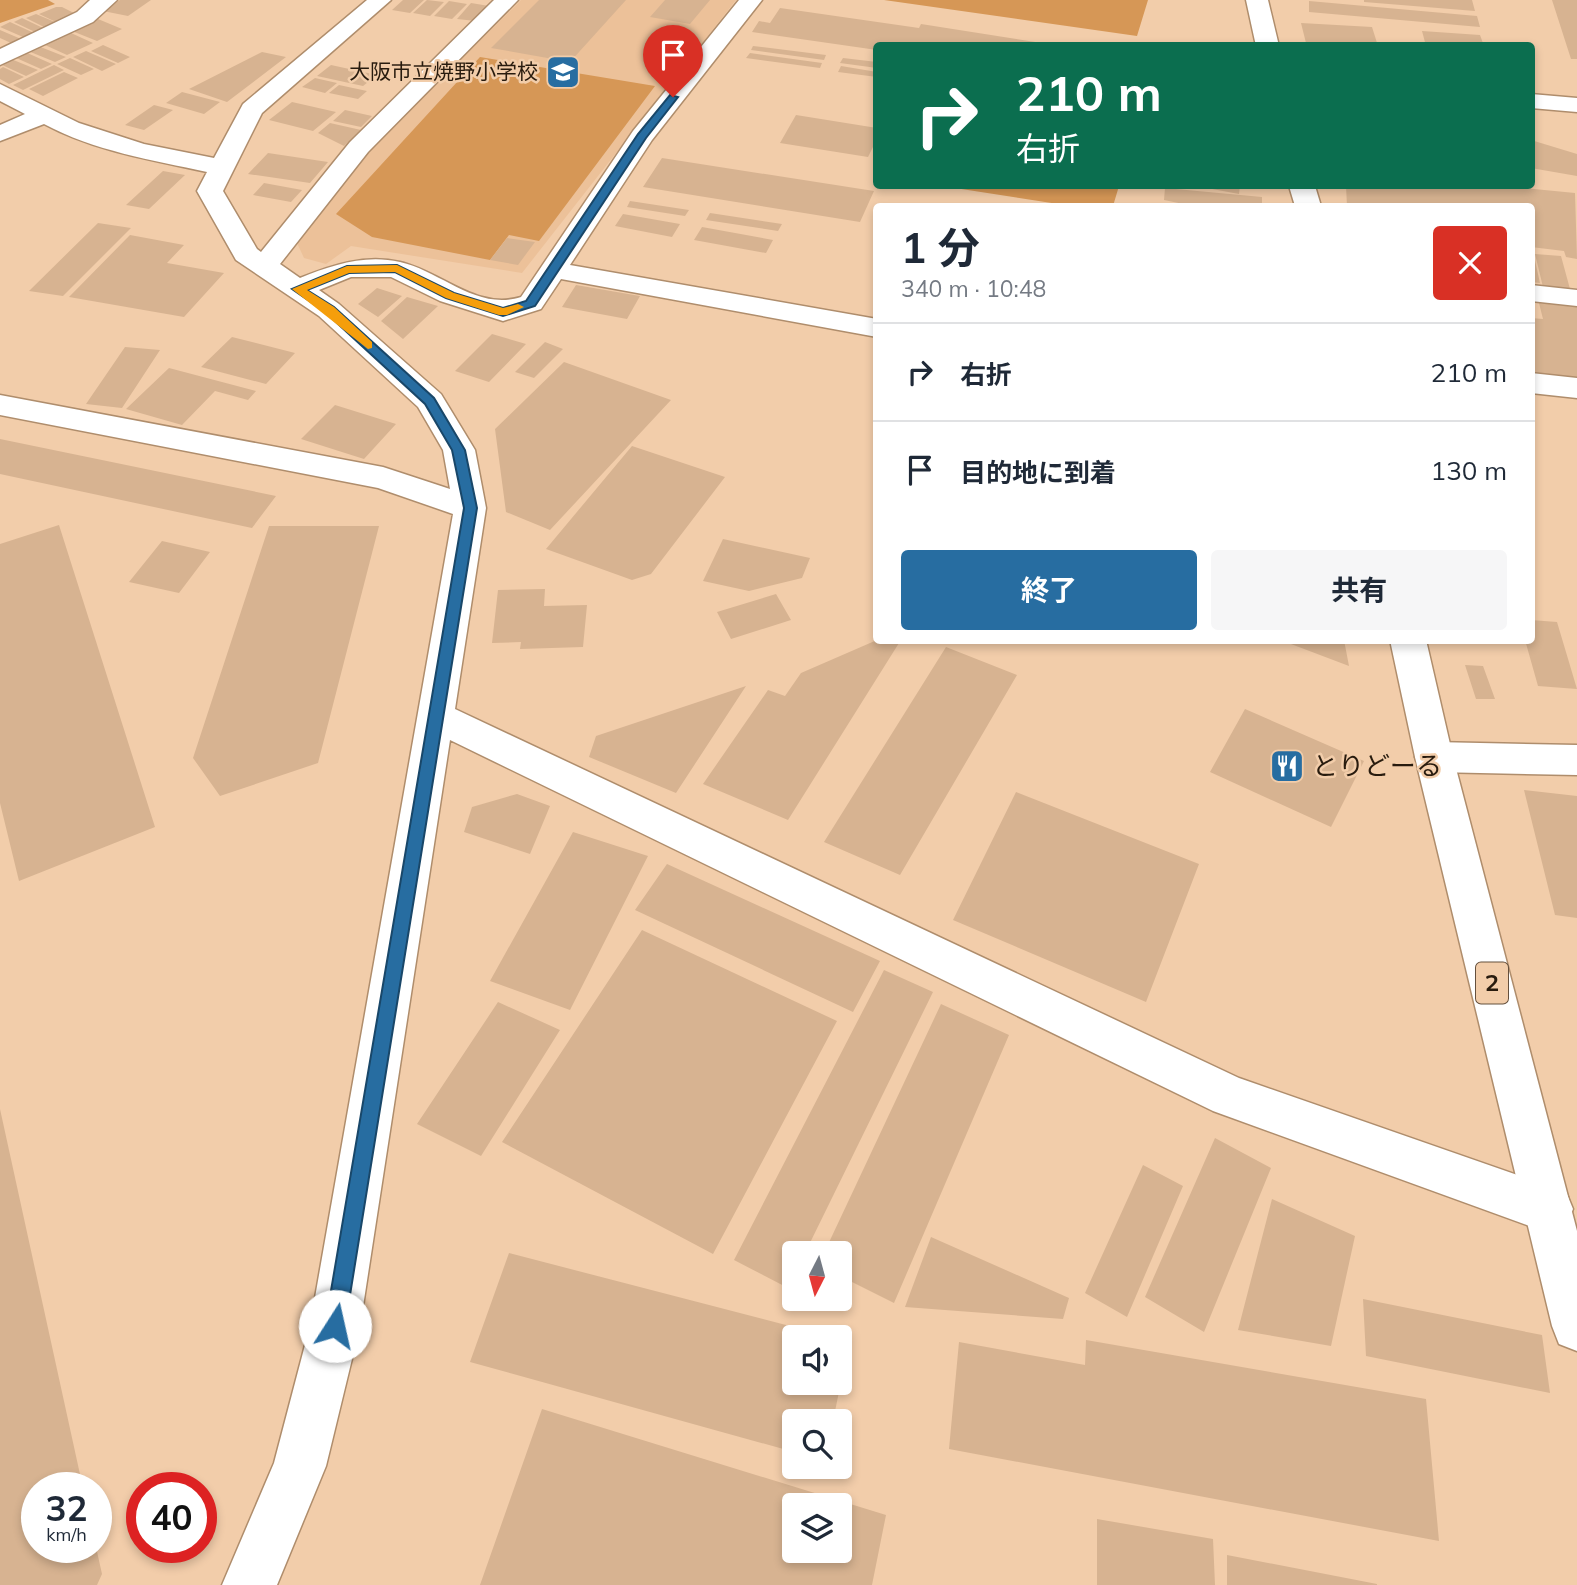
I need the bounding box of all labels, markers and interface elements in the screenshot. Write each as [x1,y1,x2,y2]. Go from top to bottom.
pin [643,25,703,97]
icon: arrive [654,36,692,74]
school or university icon: 大阪市立焼野小学校 [544,53,582,91]
place label: 大阪市立焼野小学校 [349,58,538,84]
text: 210 m [1016,62,1162,123]
icon: right [901,70,992,161]
text: 右折 [1016,128,1080,168]
text: 1 分 [901,221,980,274]
button: close [1433,226,1507,300]
text: 340 m · 10:48 [901,274,1046,303]
icon: right [901,353,939,391]
text: 210 m [1431,356,1507,389]
text: 右折 [960,358,1012,391]
icon: arrive [901,451,939,489]
text: 130 m [1431,454,1507,487]
text: 目的地に到着 [960,456,1116,489]
button: 終了 [901,550,1197,630]
button: 共有 [1211,550,1507,630]
restaurant icon: とりどーる [1268,747,1306,785]
place label: とりどーる [1312,749,1442,782]
road number: 2 [1476,962,1508,1003]
north arrow [782,1241,852,1311]
map controls [782,1241,852,1563]
position arrow [298,1289,372,1363]
button: sound [782,1325,852,1395]
button: search [782,1409,852,1479]
speed limit sign: 40 [126,1472,217,1563]
text: 32 [45,1486,88,1530]
button: layers [782,1493,852,1563]
text: km/h [46,1523,87,1546]

